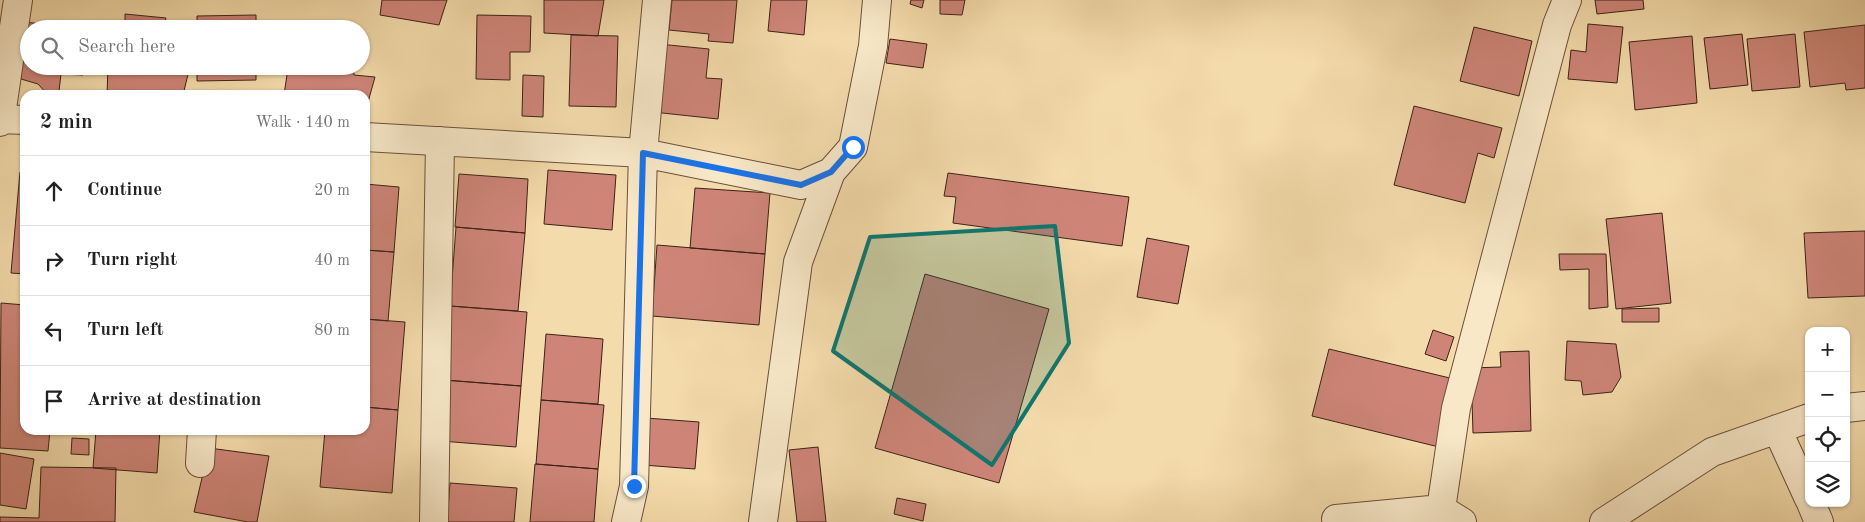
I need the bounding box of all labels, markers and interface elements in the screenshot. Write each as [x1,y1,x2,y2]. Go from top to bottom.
search box [20,20,370,75]
icon: search [38,34,66,62]
text: Search here [78,38,175,57]
text: 2 min [40,112,93,133]
text: Walk · 140 m [255,115,350,131]
route start [842,136,865,159]
icon: ahead [40,177,68,205]
text: Continue [87,181,162,200]
text: 20 m [314,183,350,199]
icon: right [40,247,68,275]
text: Turn right [87,251,177,270]
text: 40 m [314,253,350,269]
icon: left [40,317,68,345]
text: Turn left [87,321,164,340]
text: 80 m [314,323,350,339]
map controls [1805,327,1850,507]
button: + [1805,327,1850,372]
button: − [1805,372,1850,417]
icon: arrive [40,387,68,415]
text: Arrive at destination [87,391,261,410]
button: locate [1805,417,1850,462]
button: layers [1805,462,1850,507]
route end [623,475,646,498]

